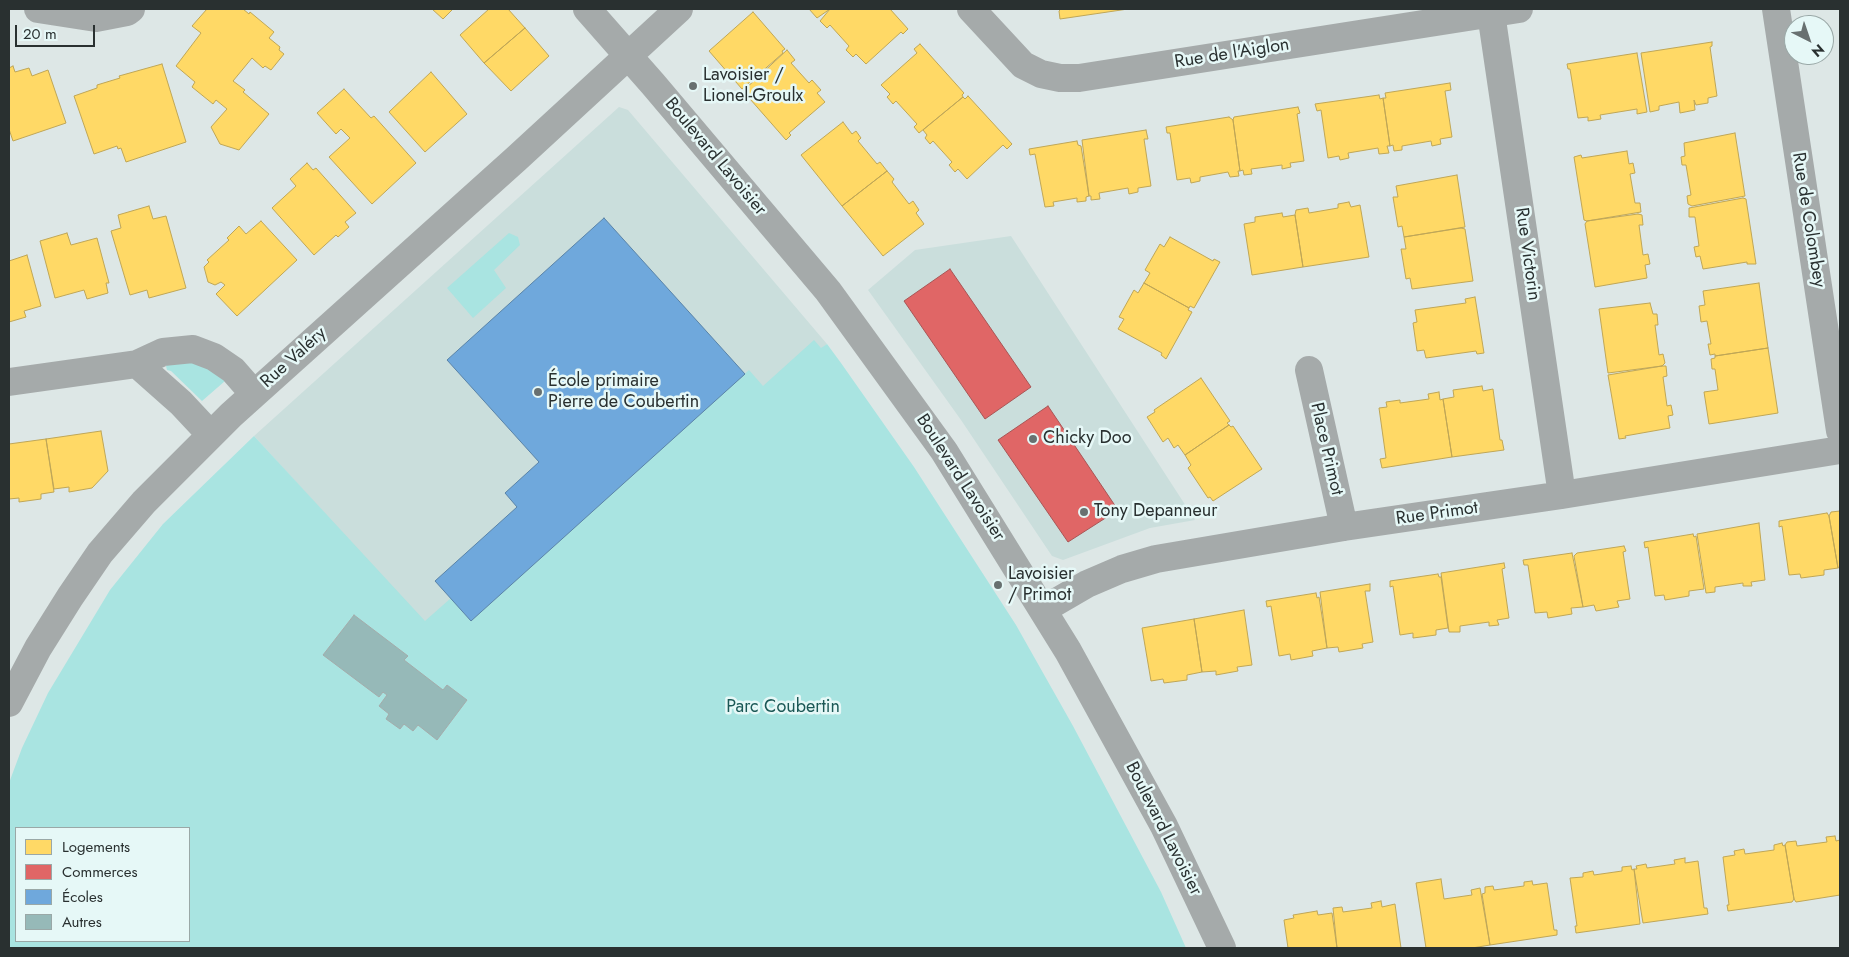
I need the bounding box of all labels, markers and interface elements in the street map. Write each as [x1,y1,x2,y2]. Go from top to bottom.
scale bar [18,15,98,47]
north arrow [1784,15,1834,65]
text: 20 m [23,23,57,45]
street label: Rue de l'Aiglon [1173,34,1291,74]
text: N [1807,39,1829,62]
place label: Lavoisier / Lionel-Groulx [703,65,803,108]
marker: Lavoisier / Lionel-Groulx [687,80,699,92]
street label: Boulevard Lavoisier [659,94,771,220]
street label: Rue de Colombey [1787,151,1829,289]
street label: Rue Victorin [1510,206,1544,302]
street label: Rue Valéry [257,323,331,393]
place label: École primaire Pierre de Coubertin [548,371,699,414]
marker: École primaire Pierre de Coubertin [532,386,544,398]
street label: Place Primot [1305,401,1347,497]
street label: Boulevard Lavoisier [911,410,1009,546]
place label: Chicky Doo [1043,428,1131,450]
marker: Chicky Doo [1027,433,1039,445]
street label: Rue Primot [1395,498,1479,530]
place label: Tony Depanneur [1094,501,1217,523]
marker: Tony Depanneur [1078,506,1090,518]
place label: Lavoisier / Primot [1008,564,1074,606]
marker: Lavoisier / Primot [992,579,1004,591]
park label: Parc Coubertin [726,697,840,719]
street label: Boulevard Lavoisier [1120,759,1206,899]
legend [15,827,190,942]
text: Logements [62,836,130,858]
text: Commerces [62,861,137,883]
text: Écoles [62,886,103,908]
text: Autres [62,911,102,933]

